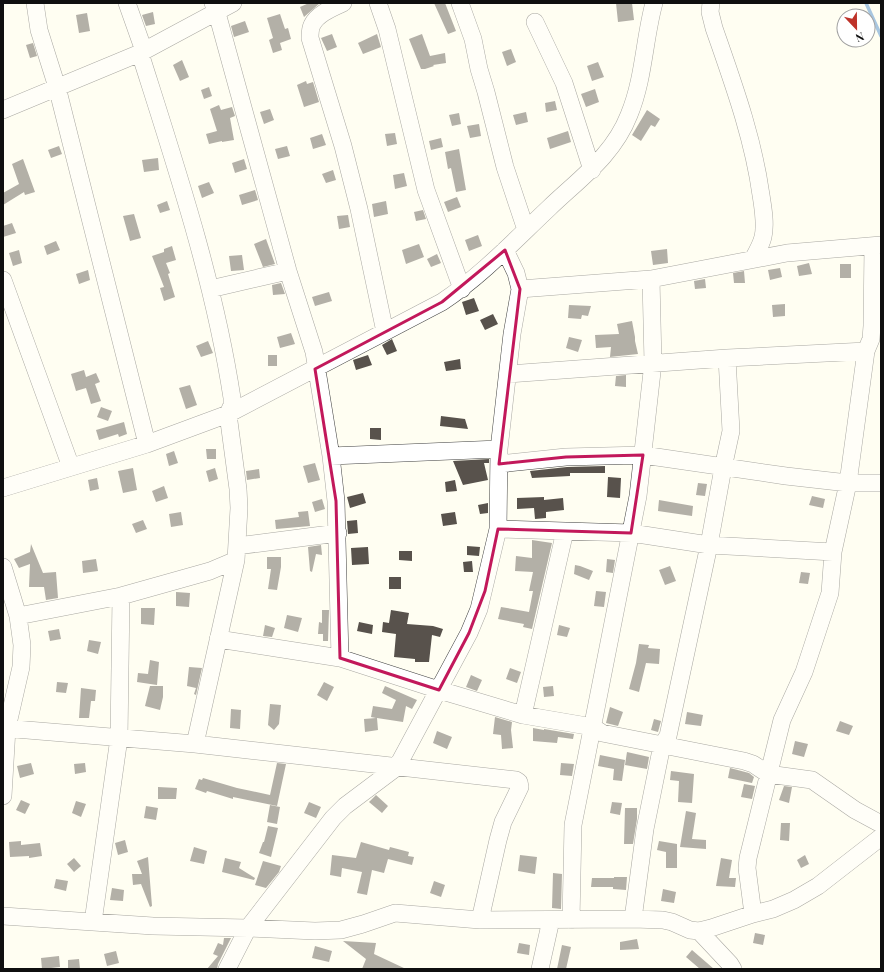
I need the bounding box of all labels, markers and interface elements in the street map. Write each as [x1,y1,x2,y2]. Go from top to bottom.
north arrow [836,8,876,48]
text: N [853,29,866,46]

